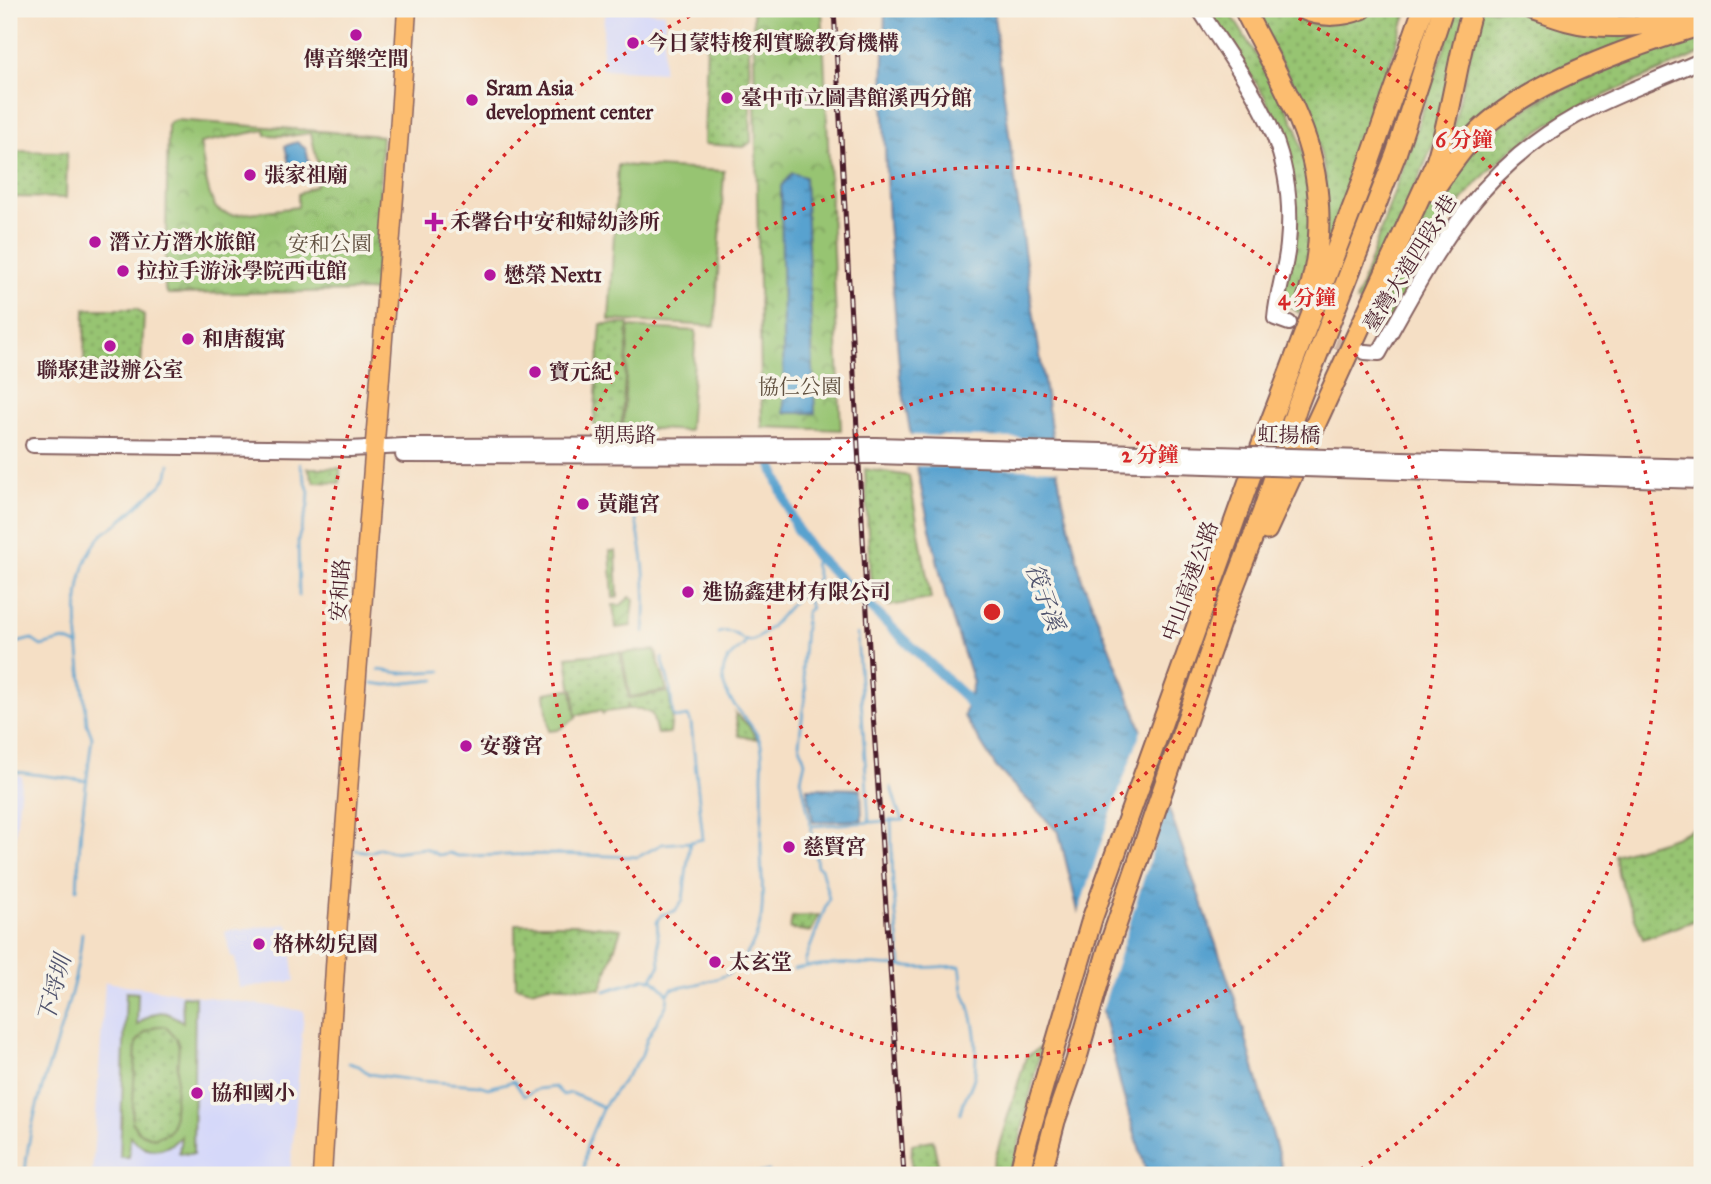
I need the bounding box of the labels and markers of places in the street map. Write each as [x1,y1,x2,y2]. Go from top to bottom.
marker: 傳音樂空間 [348,27,364,43]
place label: 今日蒙特梭利實驗教育機構 [647,30,899,56]
marker: 今日蒙特梭利實驗教育機構 [625,35,641,51]
place label: 傳音樂空間 [304,46,409,72]
place label: Sram Asia development center [486,75,654,125]
place label: 臺中市立圖書館溪西分館 [741,85,972,111]
marker: 臺中市立圖書館溪西分館 [719,90,735,106]
marker: Sram Asia development center [464,92,480,108]
place label: 張家祖廟 [264,162,348,188]
marker: 張家祖廟 [242,167,258,183]
place label: 禾馨台中安和婦幼診所 [450,209,660,235]
marker: 禾馨台中安和婦幼診所 [424,212,444,232]
place label: 潛立方潛水旅館 [109,229,256,255]
marker: 潛立方潛水旅館 [87,234,103,250]
place label: 拉拉手游泳學院西屯館 [137,258,347,284]
place label: 懋榮 Next1 [504,262,602,288]
marker: 拉拉手游泳學院西屯館 [115,263,131,279]
marker: 懋榮 Next1 [482,267,498,283]
place label: 和唐馥寓 [202,326,286,352]
marker: 和唐馥寓 [180,331,196,347]
marker: 聯聚建設辦公室 [102,338,118,354]
place label: 聯聚建設辦公室 [37,357,184,383]
place label: 寶元紀 [549,359,612,385]
marker: 寶元紀 [527,364,543,380]
place label: 黃龍宮 [597,491,660,517]
marker: 黃龍宮 [575,496,591,512]
place label: 進協鑫建材有限公司 [702,579,891,605]
marker: 進協鑫建材有限公司 [680,584,696,600]
centre of rings [980,600,1004,624]
place label: 安發宮 [480,733,543,759]
marker: 安發宮 [458,738,474,754]
place label: 慈賢宮 [803,834,866,860]
marker: 慈賢宮 [781,839,797,855]
place label: 格林幼兒園 [273,931,378,957]
marker: 格林幼兒園 [251,936,267,952]
place label: 太玄堂 [729,949,792,975]
marker: 太玄堂 [707,954,723,970]
place label: 協和國小 [211,1080,295,1106]
marker: 協和國小 [189,1085,205,1101]

